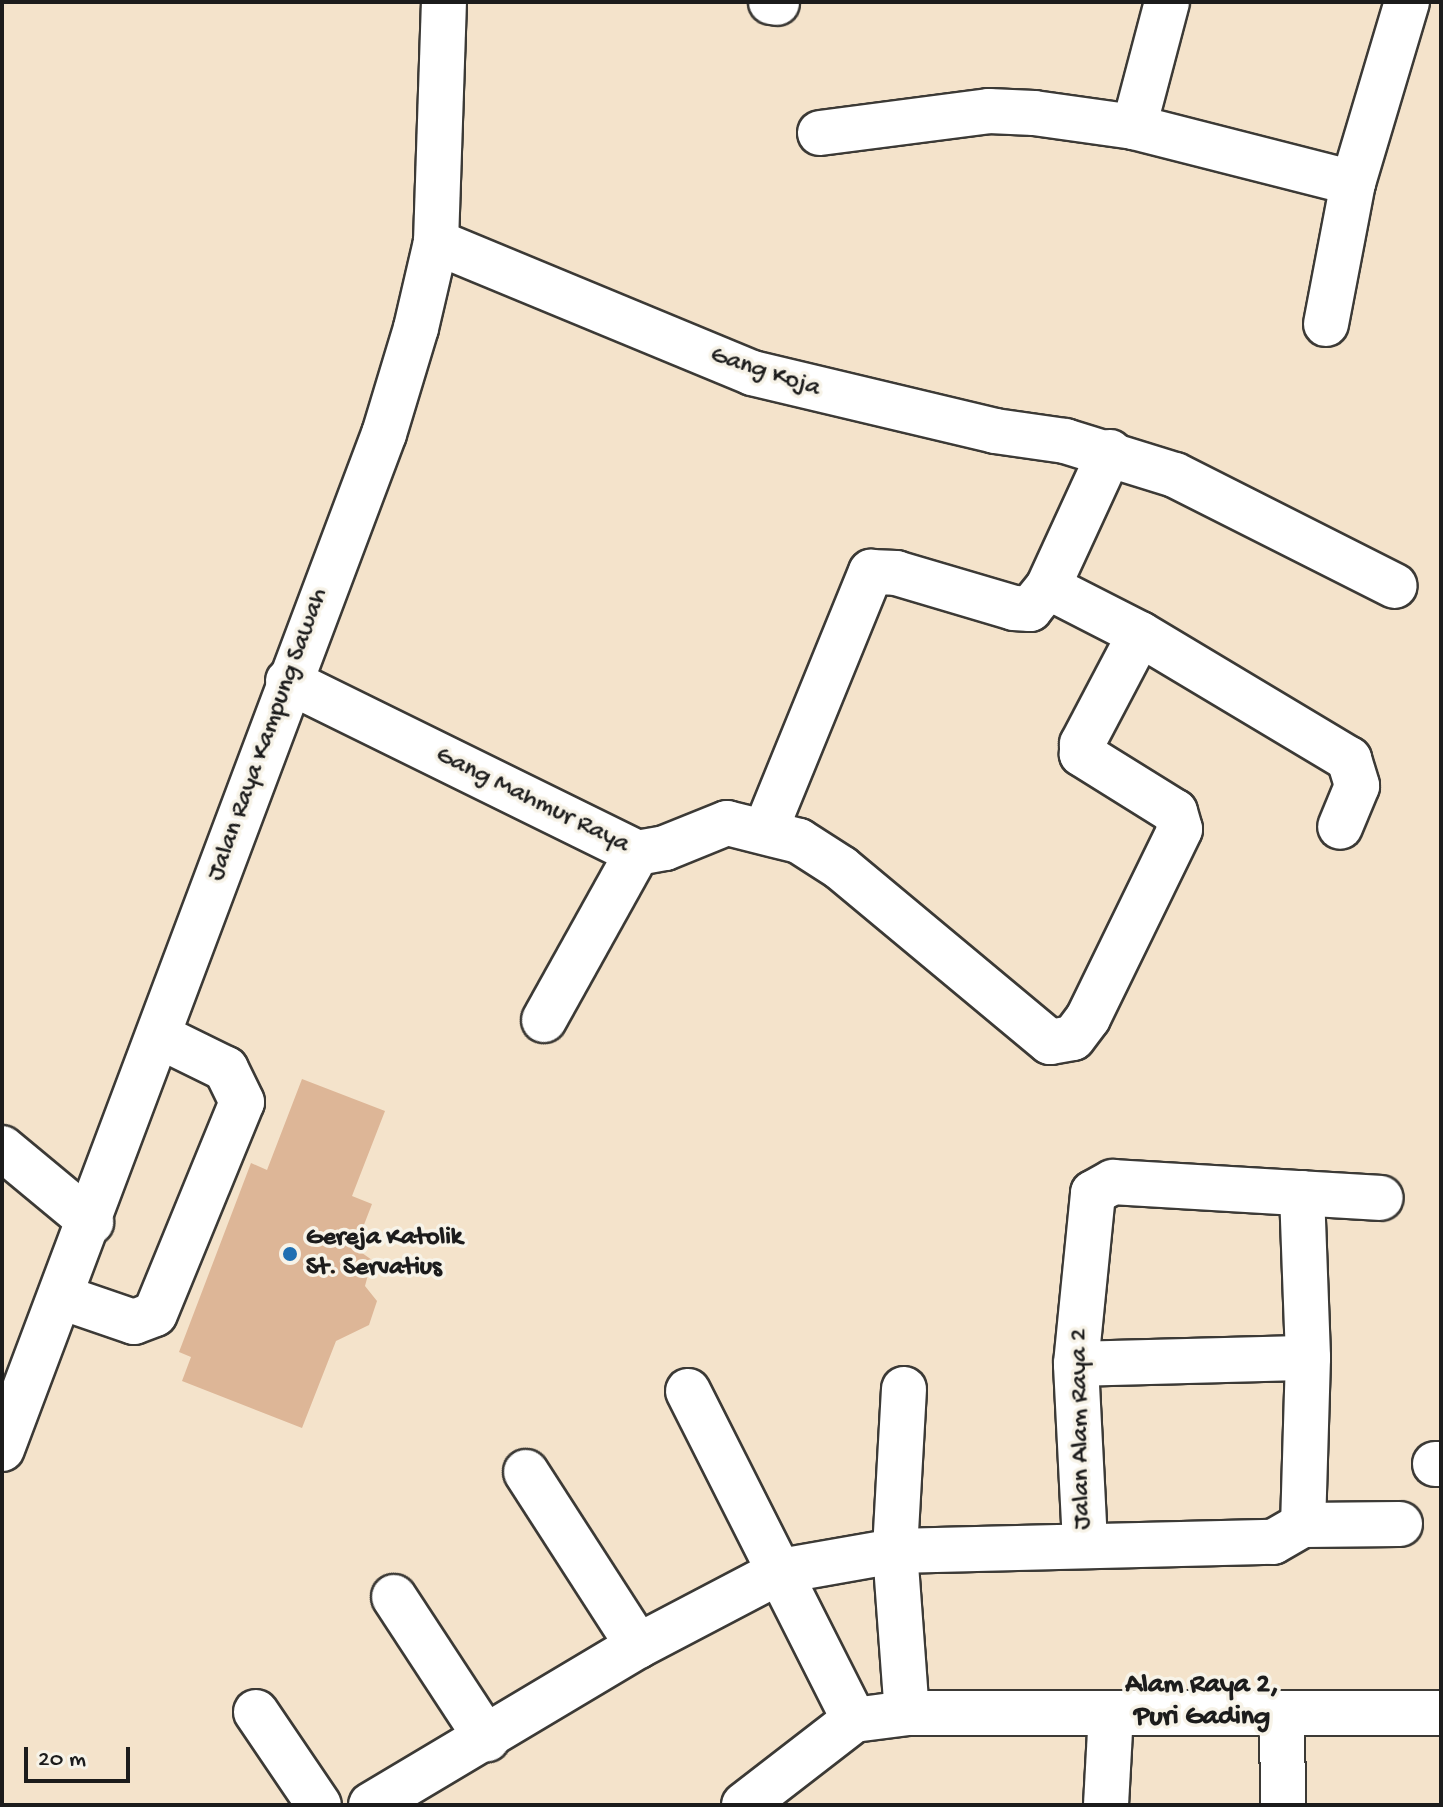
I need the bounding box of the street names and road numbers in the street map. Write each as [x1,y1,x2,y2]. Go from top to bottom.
street label: Gang Koja [706,341,824,405]
street label: Jalan Raya Kampung Sawah [202,585,336,885]
street label: Gang Mahmur Raya [430,741,634,861]
street label: Jalan Alam Raya 2 [1065,1328,1099,1530]

